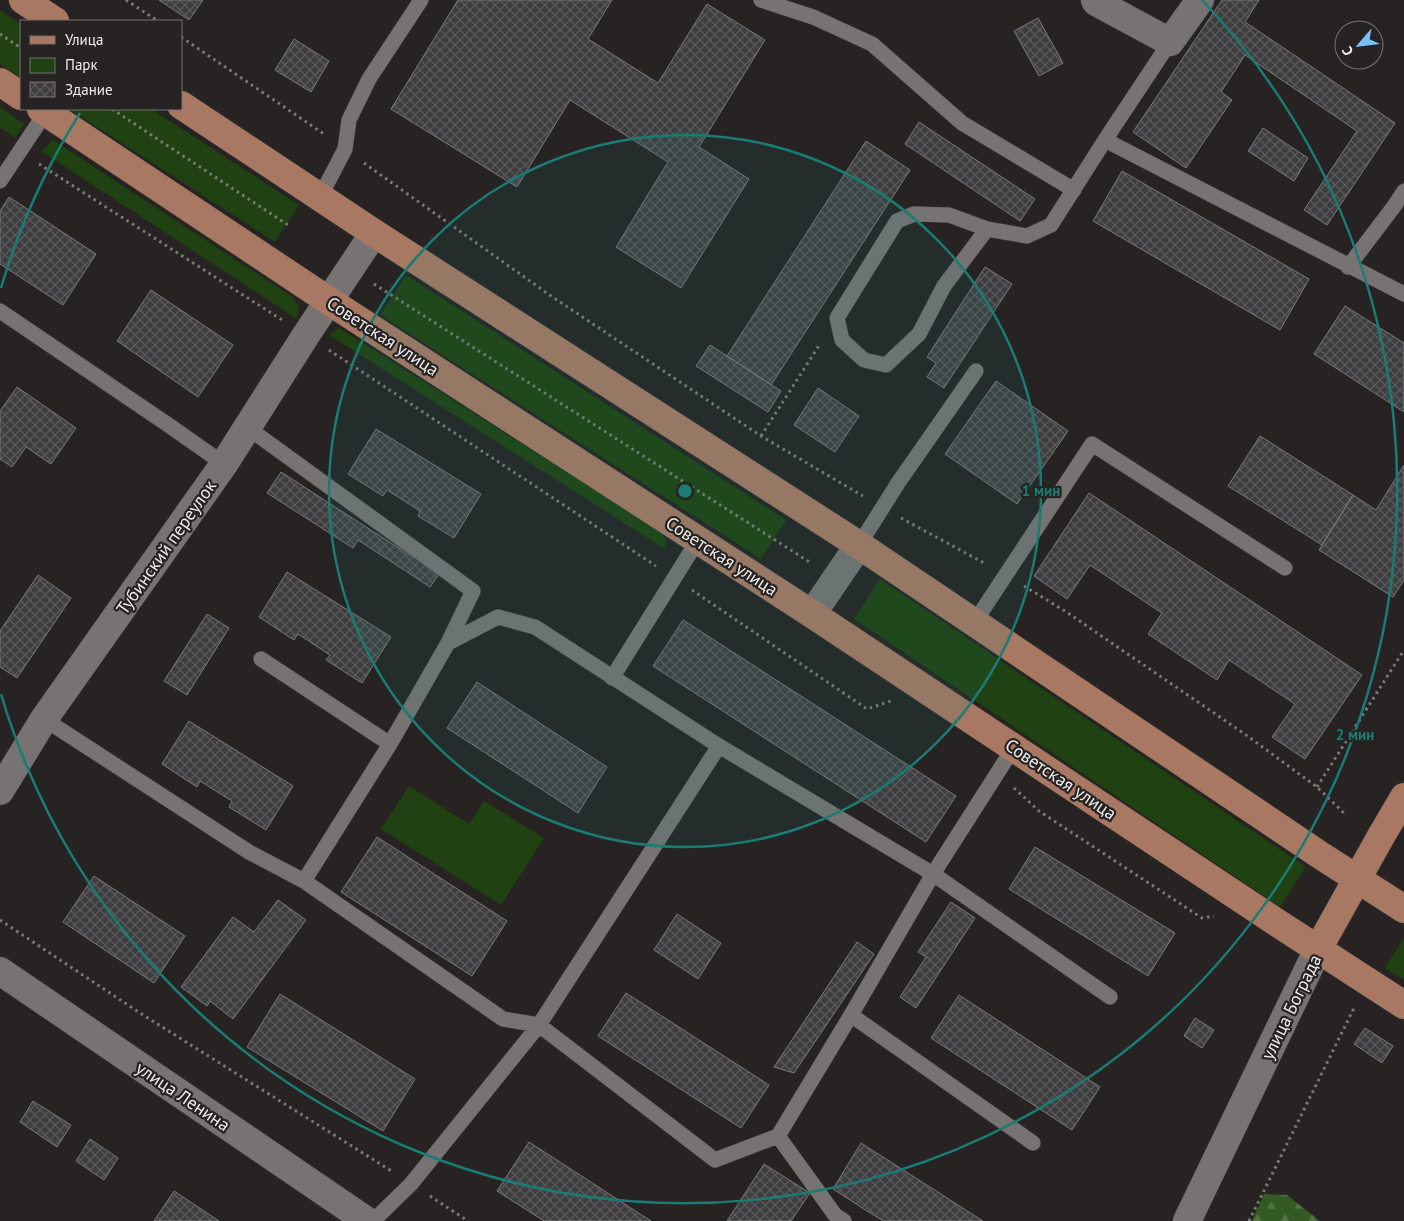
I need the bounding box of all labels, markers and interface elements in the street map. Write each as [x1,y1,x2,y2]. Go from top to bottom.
legend [20,20,182,110]
north arrow [1334,20,1384,70]
text: Улица [65,30,103,49]
text: С [1338,43,1357,59]
text: Парк [65,55,98,74]
text: Здание [65,80,113,99]
street label: Советская улица [323,291,443,381]
street label: Тубинский переулок [111,475,221,619]
text: 1 мин [1022,481,1060,500]
centre of rings [676,482,694,500]
street label: Советская улица [662,511,782,601]
text: 2 мин [1336,725,1374,744]
street label: Советская улица [1001,733,1121,825]
street label: улица Бограда [1256,951,1326,1063]
street label: улица Ленина [131,1056,235,1136]

